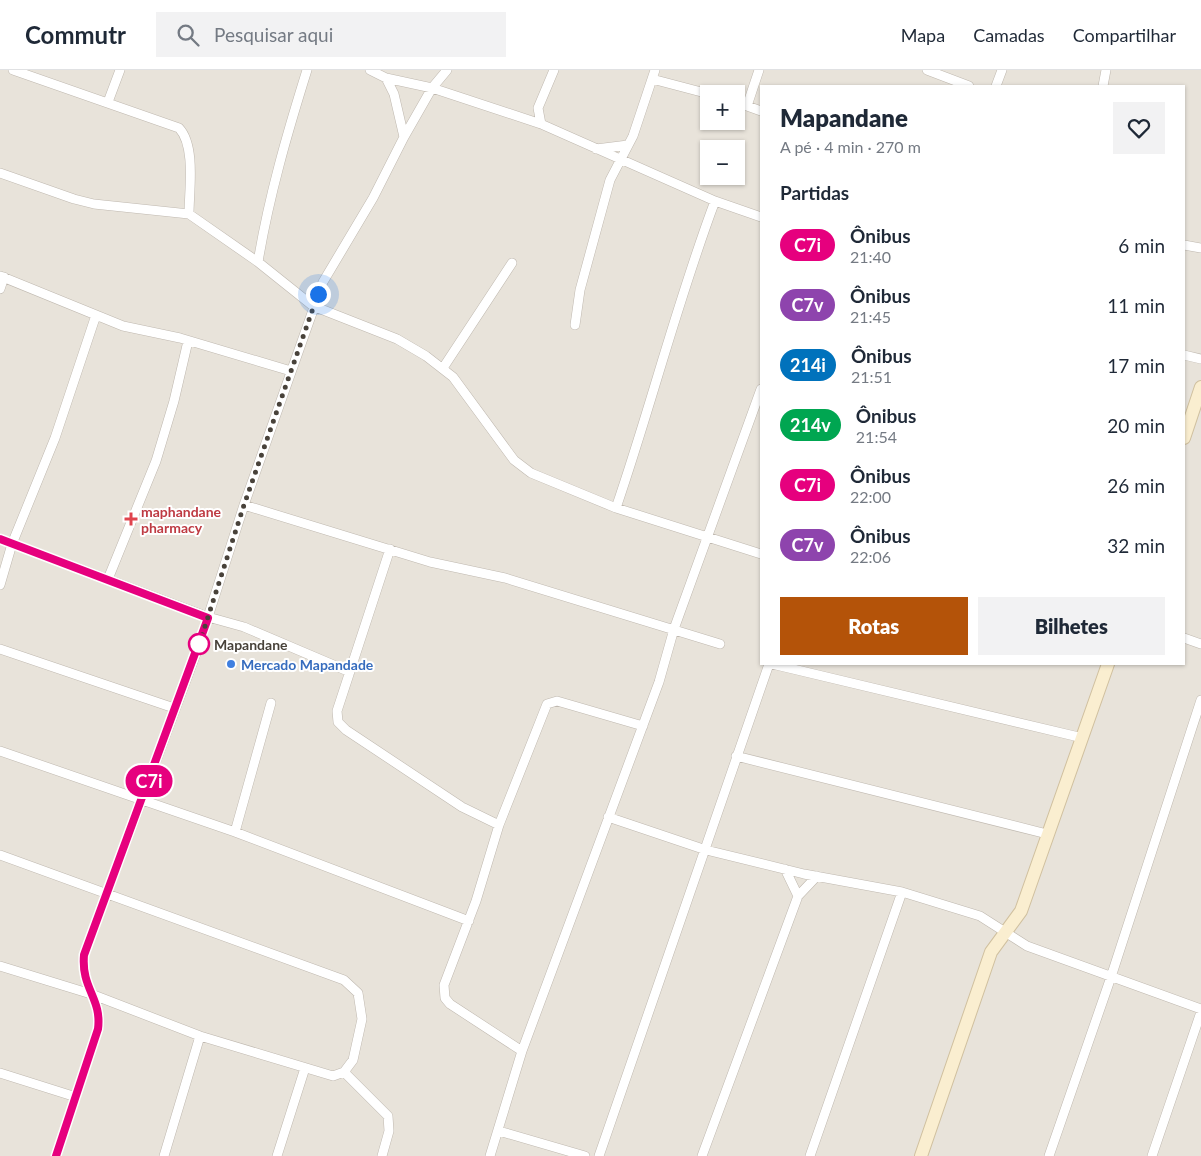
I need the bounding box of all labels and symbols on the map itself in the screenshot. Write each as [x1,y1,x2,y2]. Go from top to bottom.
your location [306,282,331,307]
place label: maphandane pharmacy [141,503,222,536]
marker: maphandane pharmacy [125,513,137,525]
marker: Mapandane [188,633,210,655]
place label: Mapandane [214,636,288,653]
place label: Mercado Mapandade [241,656,374,673]
marker: Mercado Mapandade [225,658,237,670]
line badge: C7i [120,765,178,797]

